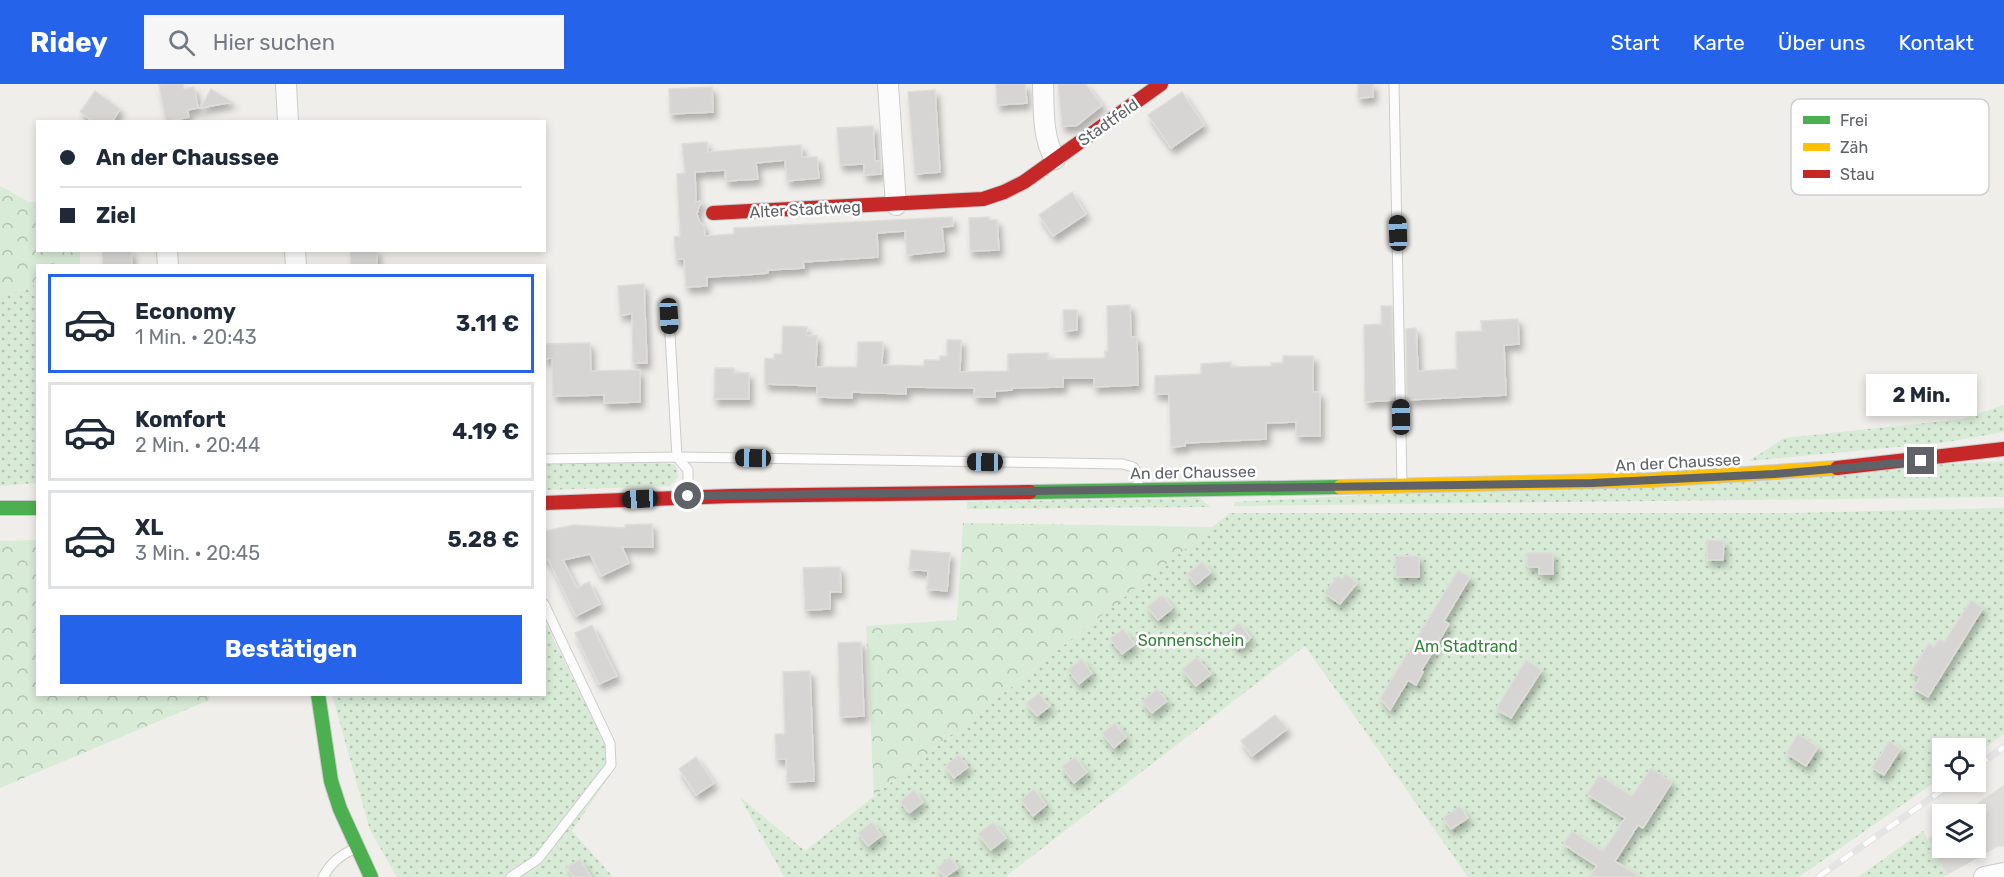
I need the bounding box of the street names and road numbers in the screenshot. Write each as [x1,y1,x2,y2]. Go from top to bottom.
street label: Stadtfeld [1074,95,1142,150]
street label: Alter Stadtweg [749,197,861,222]
street label: An der Chaussee [1615,450,1741,475]
street label: An der Chaussee [1130,462,1256,483]

